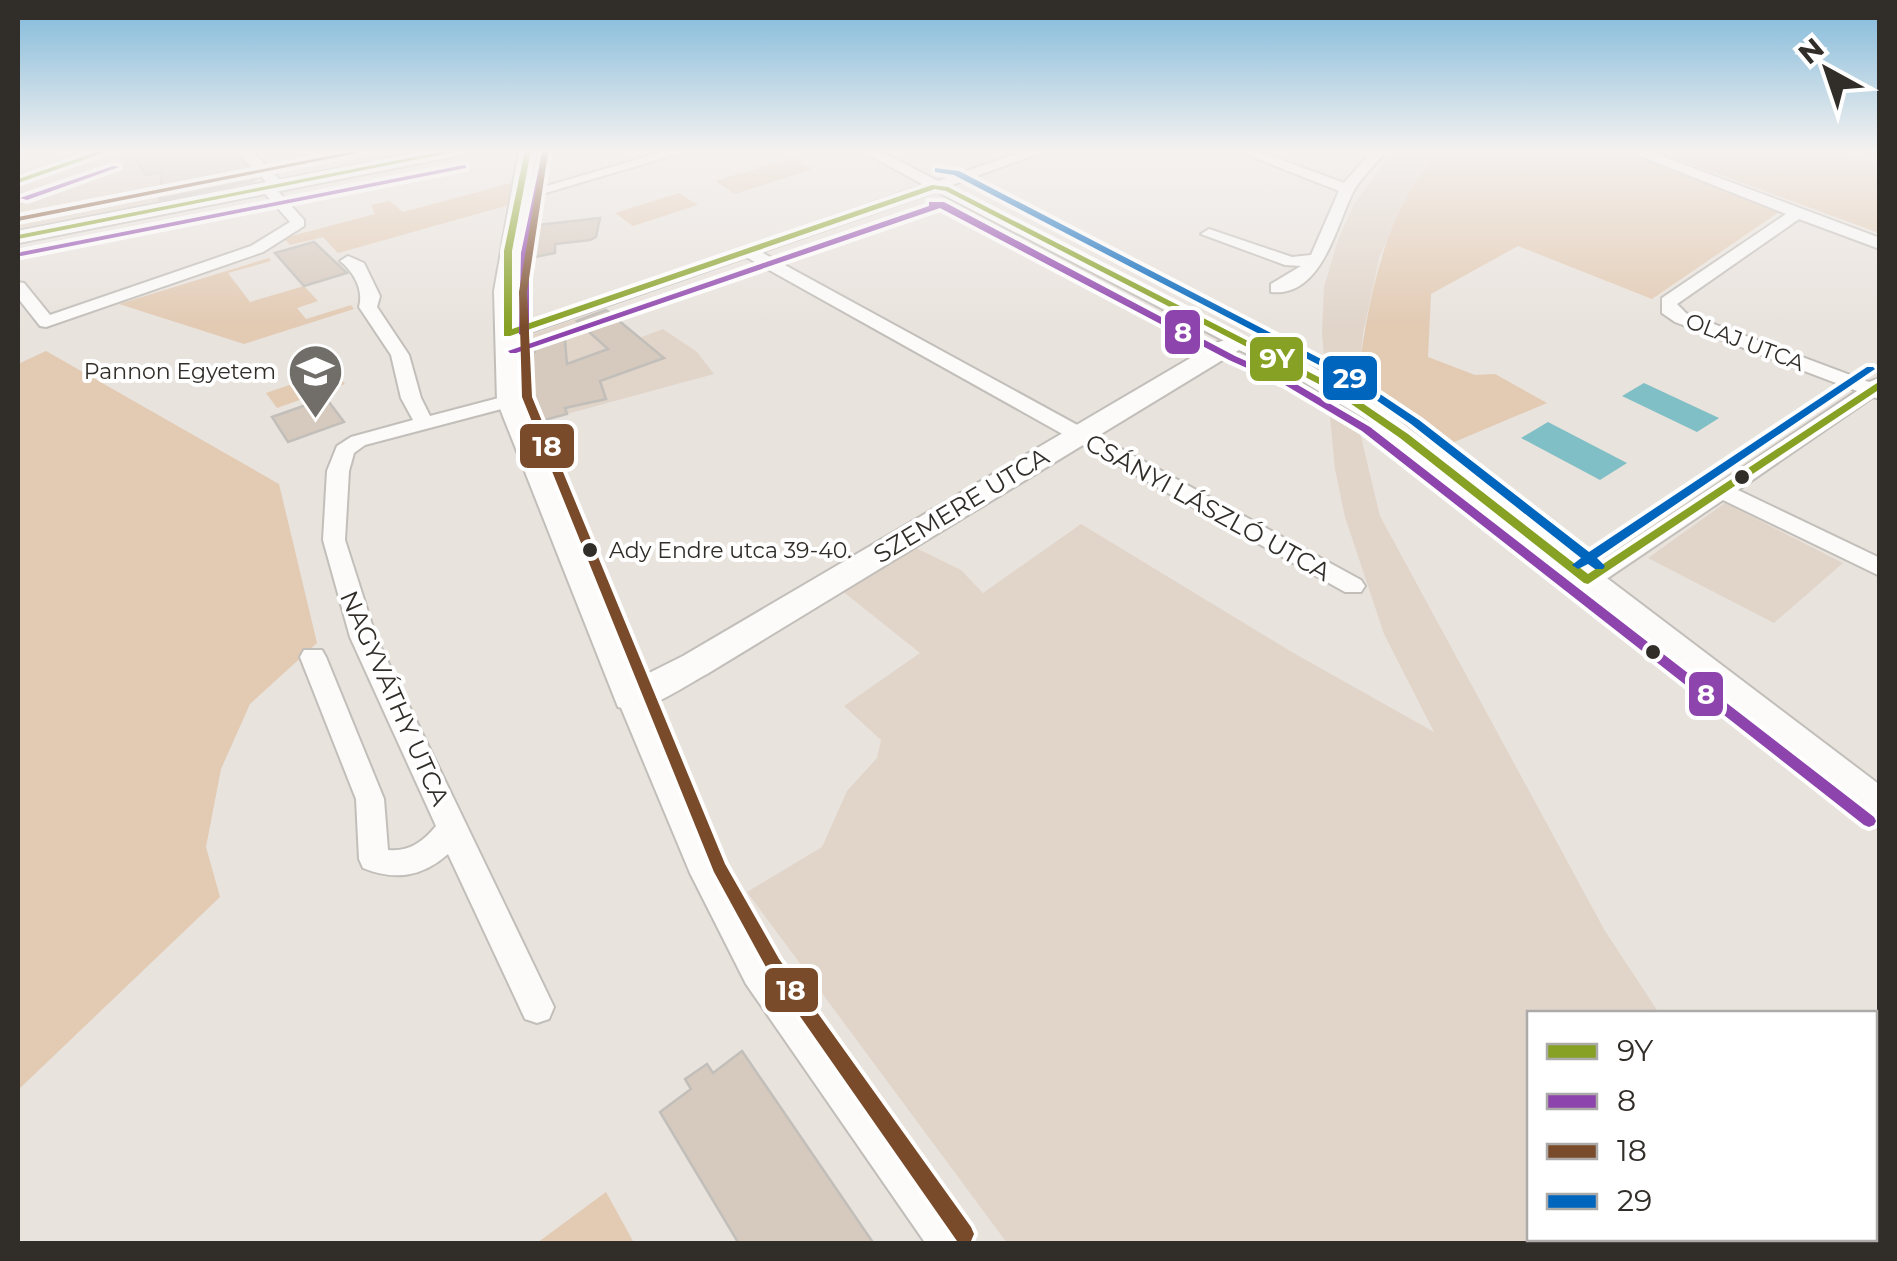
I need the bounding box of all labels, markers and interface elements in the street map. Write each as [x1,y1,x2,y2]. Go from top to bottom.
north arrow [1777,20,1877,120]
text: N [1791,31,1831,71]
street label: OLAJ UTCA [1682,307,1808,377]
line badge: 8 [1163,308,1202,356]
text: 8 [1174,315,1192,349]
line badge: 9Y [1248,335,1305,383]
school or university icon: Pannon Egyetem [285,341,345,420]
text: 9Y [1259,341,1296,375]
line badge: 29 [1321,354,1379,402]
place label: Pannon Egyetem [84,358,276,385]
text: 29 [1333,361,1367,395]
line badge: 18 [518,422,576,470]
street label: CSÁNYI LÁSZLÓ UTCA [1080,427,1336,587]
text: 18 [532,429,562,463]
street label: SZEMERE UTCA [868,441,1054,569]
unlabelled marker [1732,467,1752,487]
place label: Ady Endre utca 39-40. [609,537,852,564]
marker: Ady Endre utca 39-40. [580,540,600,560]
street label: NAGYVÁTHY UTCA [334,586,456,810]
unlabelled marker [1643,642,1663,662]
line badge: 8 [1687,670,1725,718]
text: 8 [1697,677,1715,711]
line badge: 18 [763,966,820,1014]
text: 18 [776,973,806,1007]
legend [1527,1011,1877,1241]
text: 9Y [1617,1032,1654,1069]
text: 8 [1617,1082,1636,1119]
text: 18 [1617,1132,1647,1169]
text: 29 [1617,1182,1652,1219]

